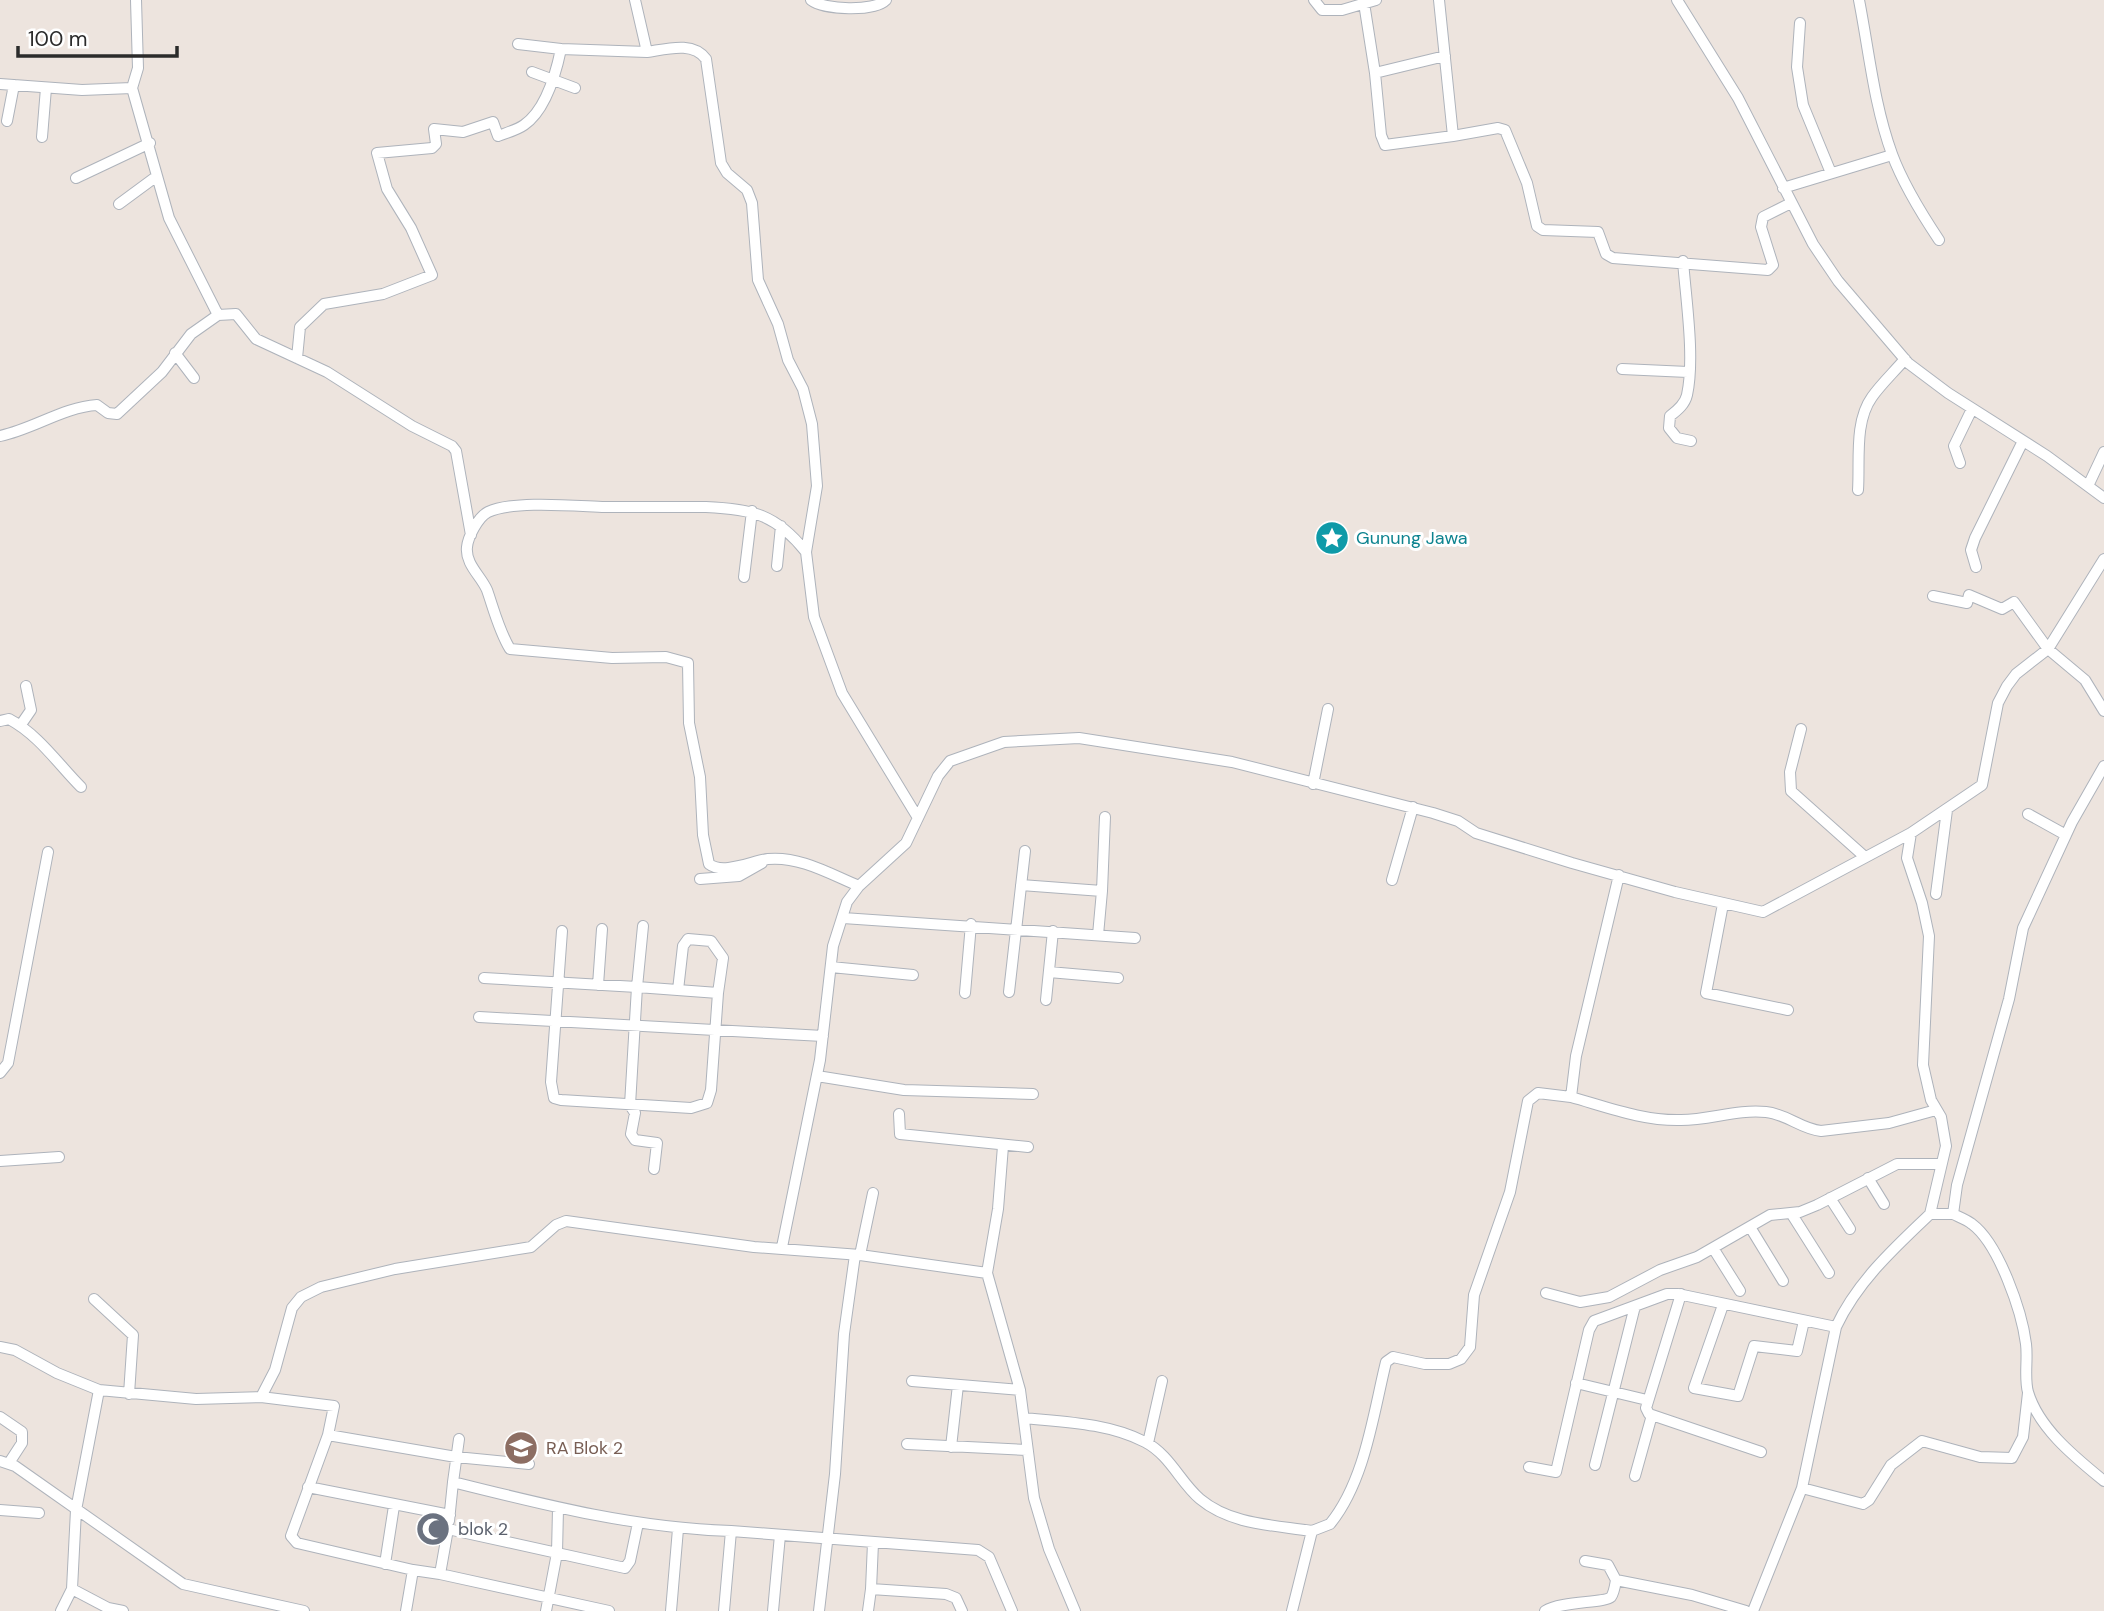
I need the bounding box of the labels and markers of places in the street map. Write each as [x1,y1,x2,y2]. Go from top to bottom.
place icon: Gunung Jawa [1313,519,1351,557]
place label: Gunung Jawa [1356,526,1468,550]
school or university icon: RA Blok 2 [502,1429,540,1467]
place label: RA Blok 2 [546,1436,623,1460]
mosque icon: blok 2 [414,1510,452,1548]
place label: blok 2 [458,1517,508,1541]

